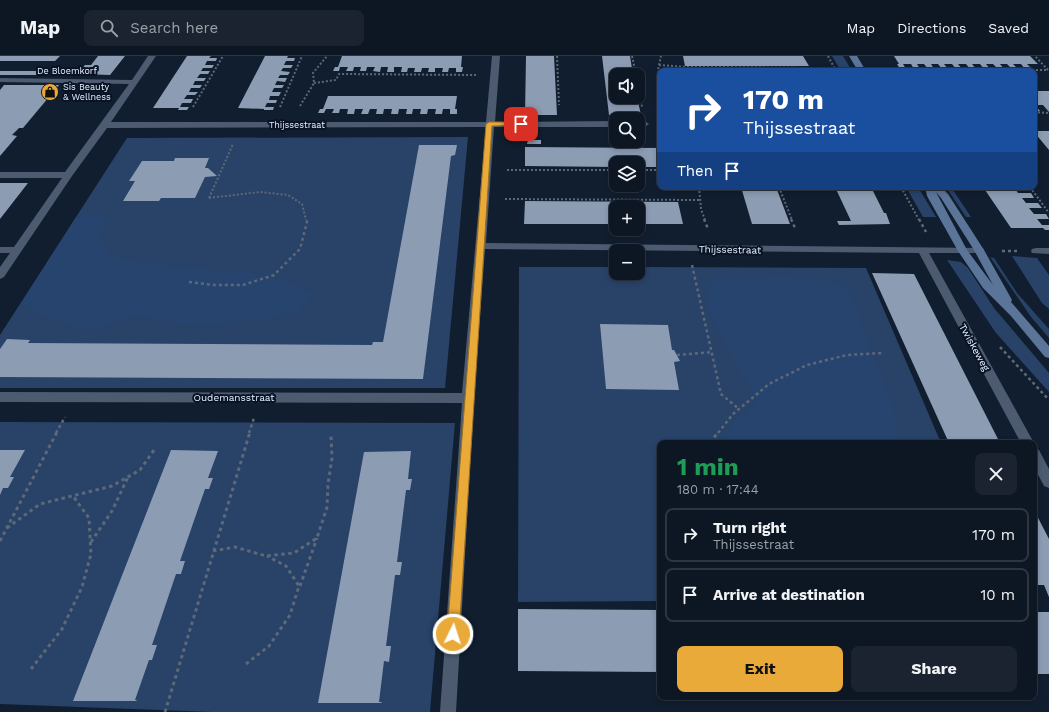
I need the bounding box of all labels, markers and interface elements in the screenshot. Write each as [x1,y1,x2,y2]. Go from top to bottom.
search box [84,10,364,46]
text: Map [20,16,60,39]
icon: search [98,17,120,39]
text: Search here [130,19,218,37]
text: Map [847,20,875,36]
text: Directions [897,20,966,36]
text: Saved [988,20,1029,36]
street label: De Bloemkorf [37,66,98,76]
map controls [609,68,645,280]
button: sound [609,68,645,104]
shop icon: Sis Beauty & Wellness [40,82,60,102]
place label: Sis Beauty & Wellness [63,82,111,102]
text: 170 m [743,83,824,116]
icon: right [677,84,729,136]
pin [504,107,538,141]
button: search [609,112,645,148]
icon: arrive [510,113,532,135]
text: Thijssestraat [743,117,855,138]
street label: Thijssestraat [269,120,325,130]
button: layers [609,156,645,192]
icon: arrive [721,160,743,182]
text: Then [677,162,713,180]
button: + [609,200,645,236]
street label: Thijssestraat [699,243,762,256]
button: − [609,244,645,280]
street label: Twiskeweg [957,322,992,373]
street label: Oudemansstraat [193,392,275,403]
text: 1 min [677,453,739,481]
button: close [975,453,1017,495]
text: 180 m · 17:44 [677,482,759,497]
text: Turn right [713,519,786,537]
icon: right [679,524,701,546]
text: 170 m [972,526,1015,544]
text: Thijssestraat [713,537,794,552]
icon: arrive [679,584,701,606]
text: Arrive at destination [713,586,865,604]
text: 10 m [980,586,1015,604]
position arrow [432,613,474,655]
button: Exit [677,646,843,692]
button: Share [851,646,1017,692]

